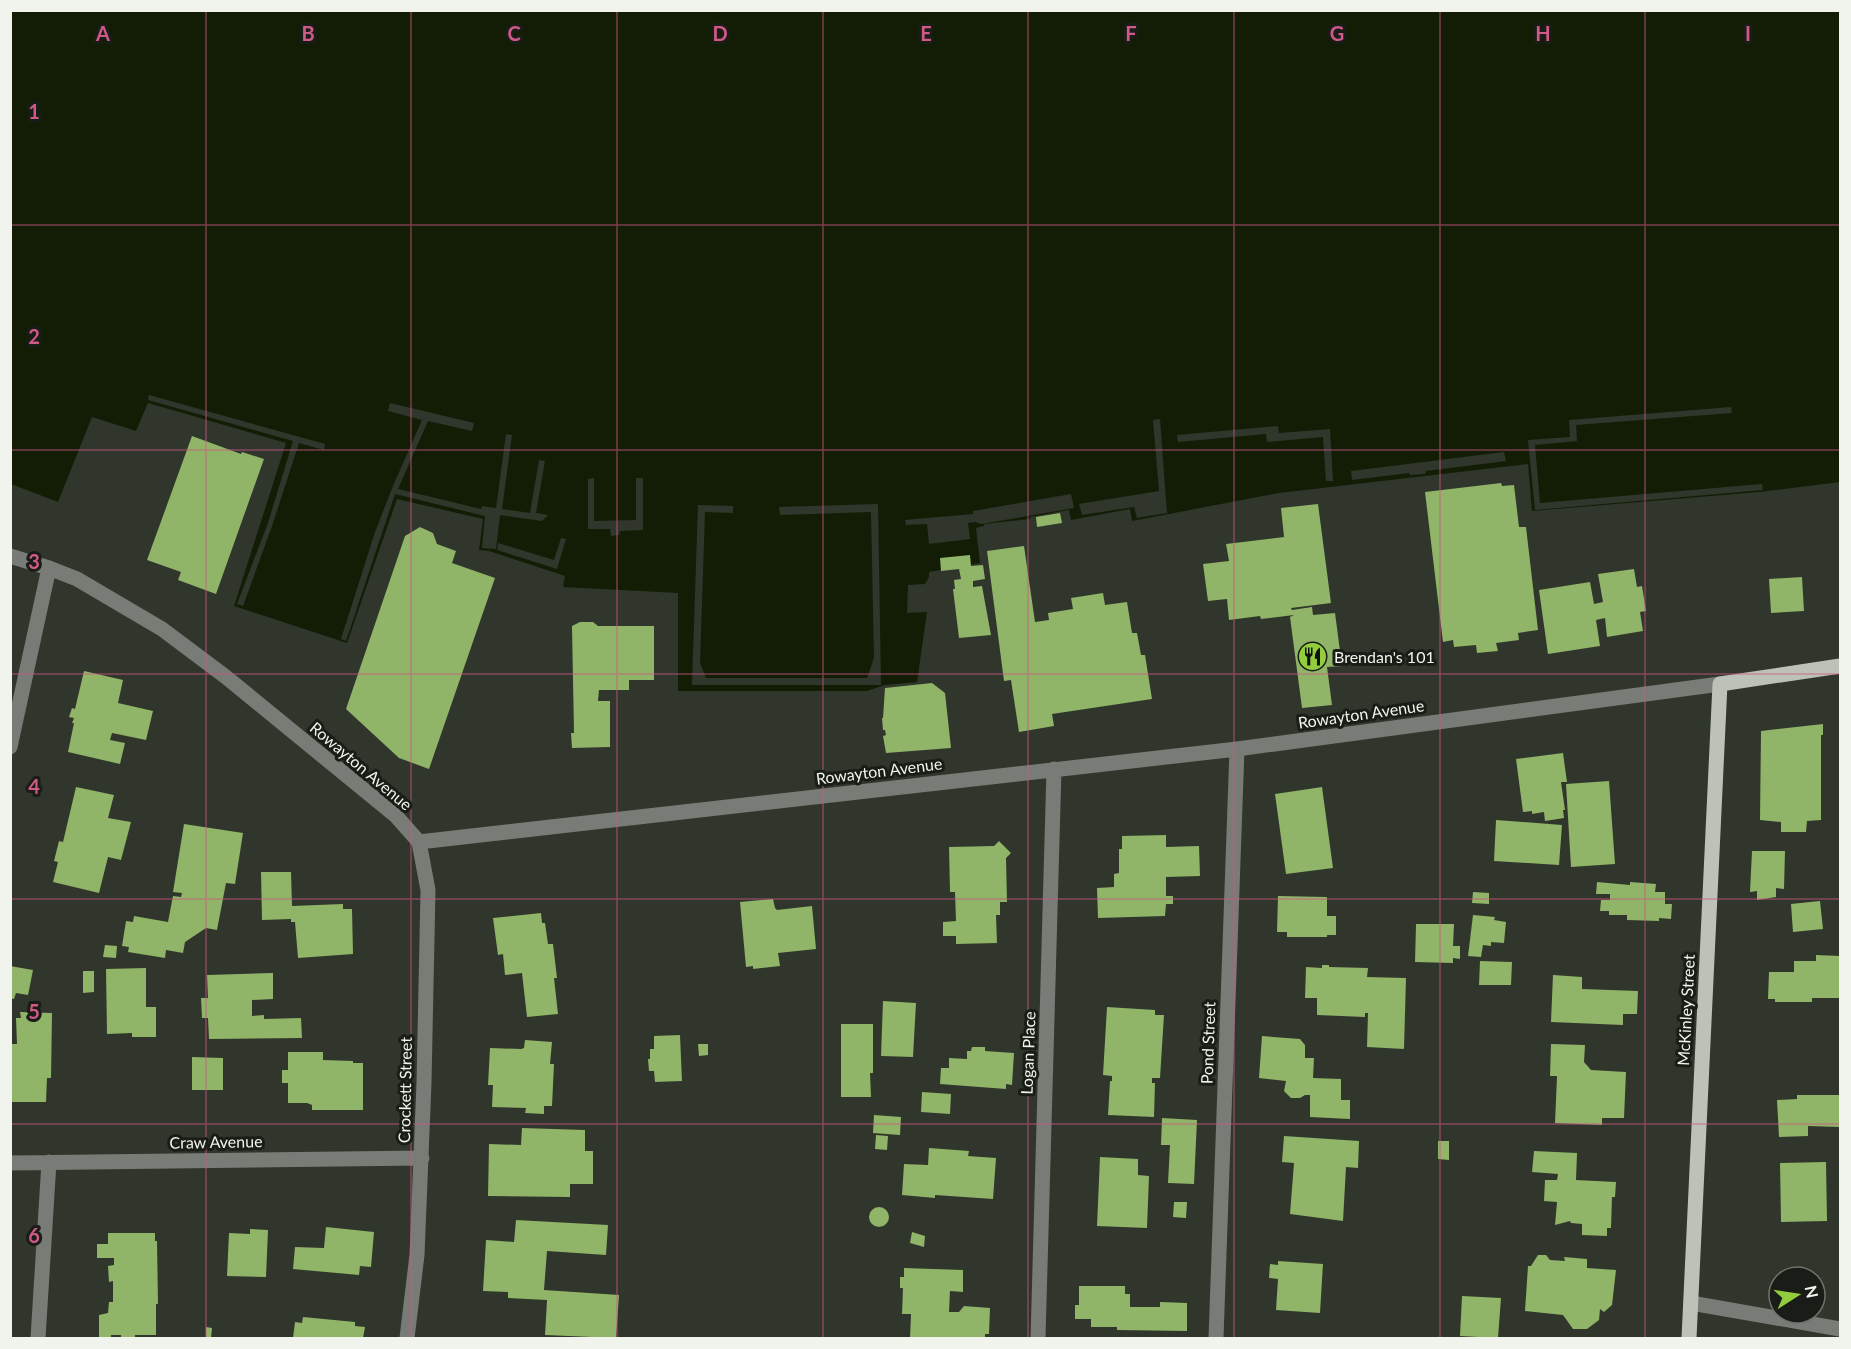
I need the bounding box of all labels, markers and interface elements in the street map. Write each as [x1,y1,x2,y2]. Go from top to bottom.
text: A [95,21,110,45]
text: B [301,21,315,45]
text: C [507,21,521,45]
text: D [712,21,728,45]
text: E [920,21,932,45]
text: F [1125,21,1137,45]
text: G [1330,21,1344,45]
text: H [1535,21,1551,45]
text: I [1745,21,1751,45]
text: 1 [28,99,40,123]
text: 2 [28,324,40,348]
text: 3 [28,549,40,573]
restaurant icon: Brendan's 101 [1297,641,1329,673]
place label: Brendan's 101 [1334,647,1435,666]
street label: Rowayton Avenue [1297,695,1425,732]
street label: Rowayton Avenue [307,717,416,814]
street label: Rowayton Avenue [815,753,943,788]
text: 4 [28,774,40,798]
street label: McKinley Street [1673,953,1698,1066]
text: 5 [28,999,40,1023]
street label: Pond Street [1197,1001,1218,1084]
street label: Logan Place [1017,1011,1038,1095]
street label: Crockett Street [394,1037,415,1143]
street label: Craw Avenue [169,1131,263,1152]
text: 6 [28,1223,40,1247]
north arrow [1767,1265,1827,1325]
text: N [1802,1284,1823,1300]

